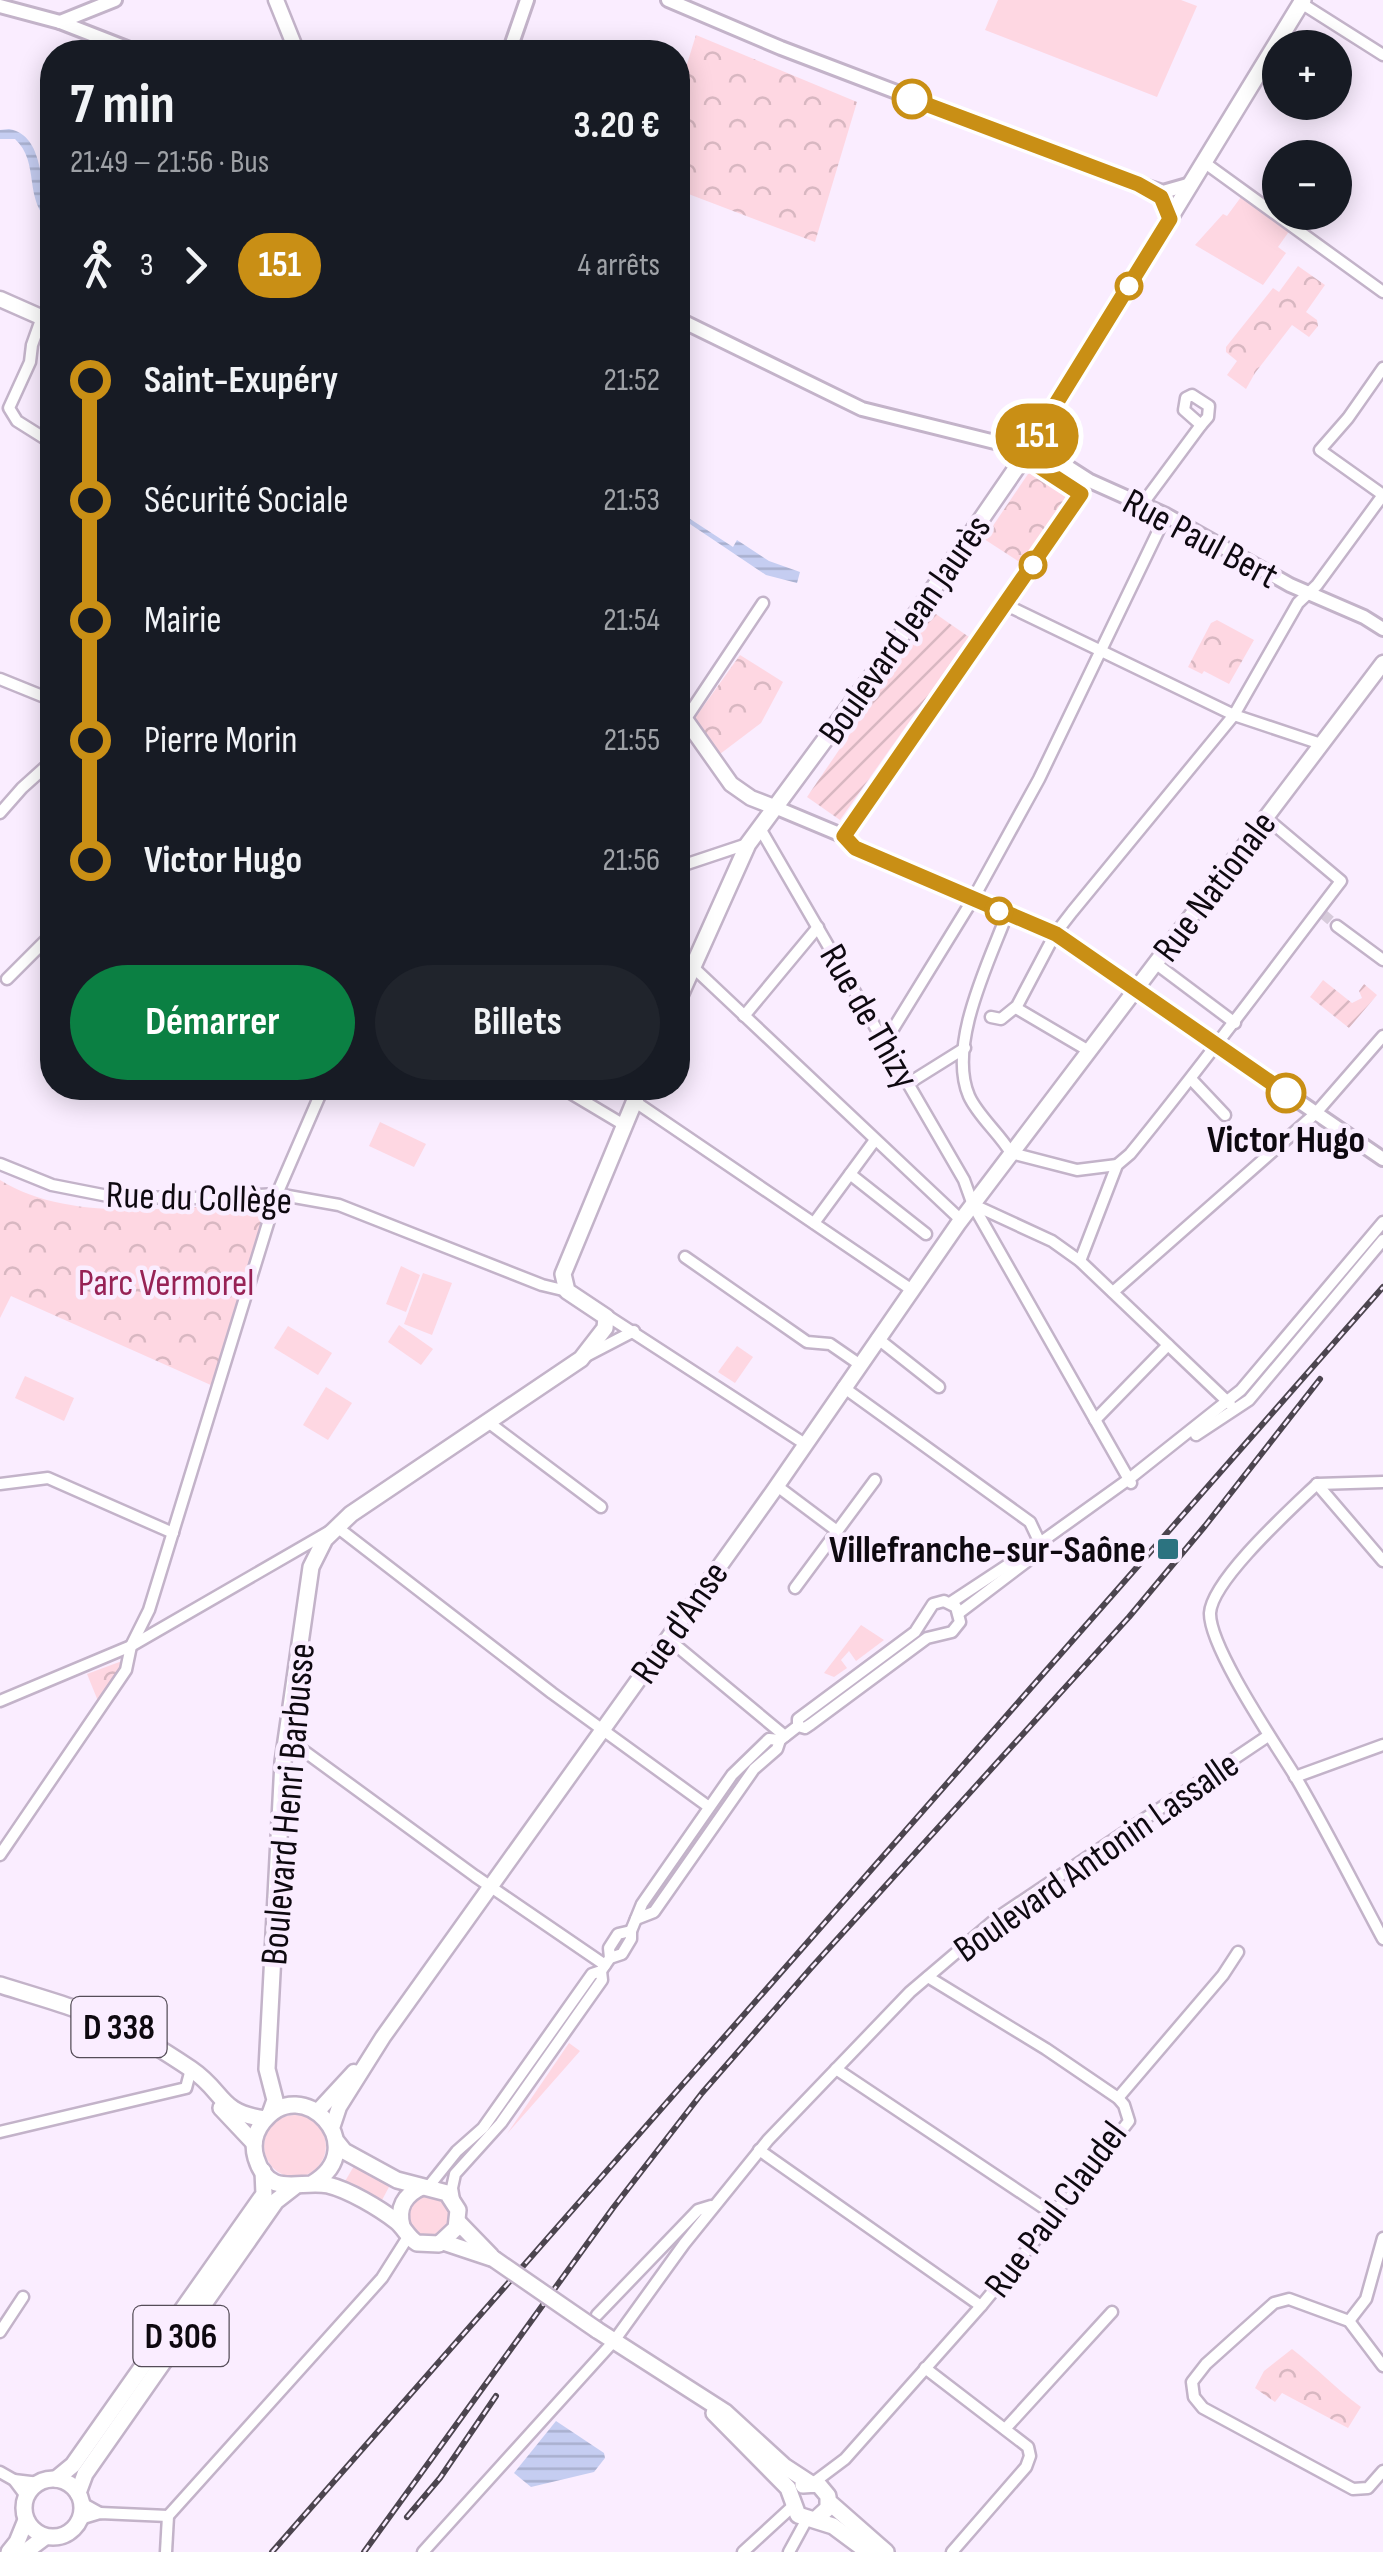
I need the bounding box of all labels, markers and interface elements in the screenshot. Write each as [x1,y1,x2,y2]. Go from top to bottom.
map controls [1262,30,1352,230]
button: + [1262,30,1352,120]
text: 7 min [70,72,175,139]
unlabelled marker [893,80,931,118]
text: 3.20 € [573,103,660,148]
button: − [1262,140,1352,230]
text: 21:49 – 21:56 · Bus [70,143,269,182]
icon: walk [70,238,125,293]
icon: forward [168,238,223,293]
text: 151 [258,244,301,287]
text: 3 [140,246,153,285]
text: 4 arrêts [578,246,660,285]
unlabelled marker [1116,273,1142,299]
text: Saint-Exupéry [144,358,338,403]
text: 21:52 [603,361,660,400]
line badge: 151 [980,404,1094,468]
text: 151 [1016,415,1058,458]
text: Sécurité Sociale [144,478,348,523]
street label: Rue Paul Bert [1115,480,1285,599]
text: 21:53 [603,481,660,520]
street label: Boulevard Jean Jaurès [810,507,1001,753]
unlabelled marker [1020,552,1046,578]
text: Mairie [144,598,222,643]
text: 21:54 [603,601,660,640]
text: Pierre Morin [144,718,297,763]
text: 21:55 [604,721,660,760]
street label: Rue Nationale [1144,803,1286,971]
text: Victor Hugo [144,838,302,883]
text: 21:56 [603,841,660,880]
unlabelled marker [986,898,1012,924]
street label: Rue de Thizy [810,937,928,1097]
button: Démarrer [70,965,355,1080]
button: Billets [375,965,660,1080]
marker: Victor Hugo [1267,1074,1305,1112]
place label: Victor Hugo [1207,1118,1365,1163]
street label: Rue du Collège [105,1173,293,1224]
park label: Parc Vermorel [78,1261,254,1306]
place label: Villefranche-sur-Saône [829,1528,1146,1573]
marker: Villefranche-sur-Saône [1155,1536,1181,1562]
street label: Rue d'Anse [622,1553,738,1693]
street label: Boulevard Henri Barbusse [252,1641,325,1967]
street label: Boulevard Antonin Lassalle [946,1742,1248,1972]
road number: D 338 [72,1997,166,2057]
street label: Rue Paul Claudel [976,2113,1137,2307]
road number: D 306 [134,2306,228,2366]

